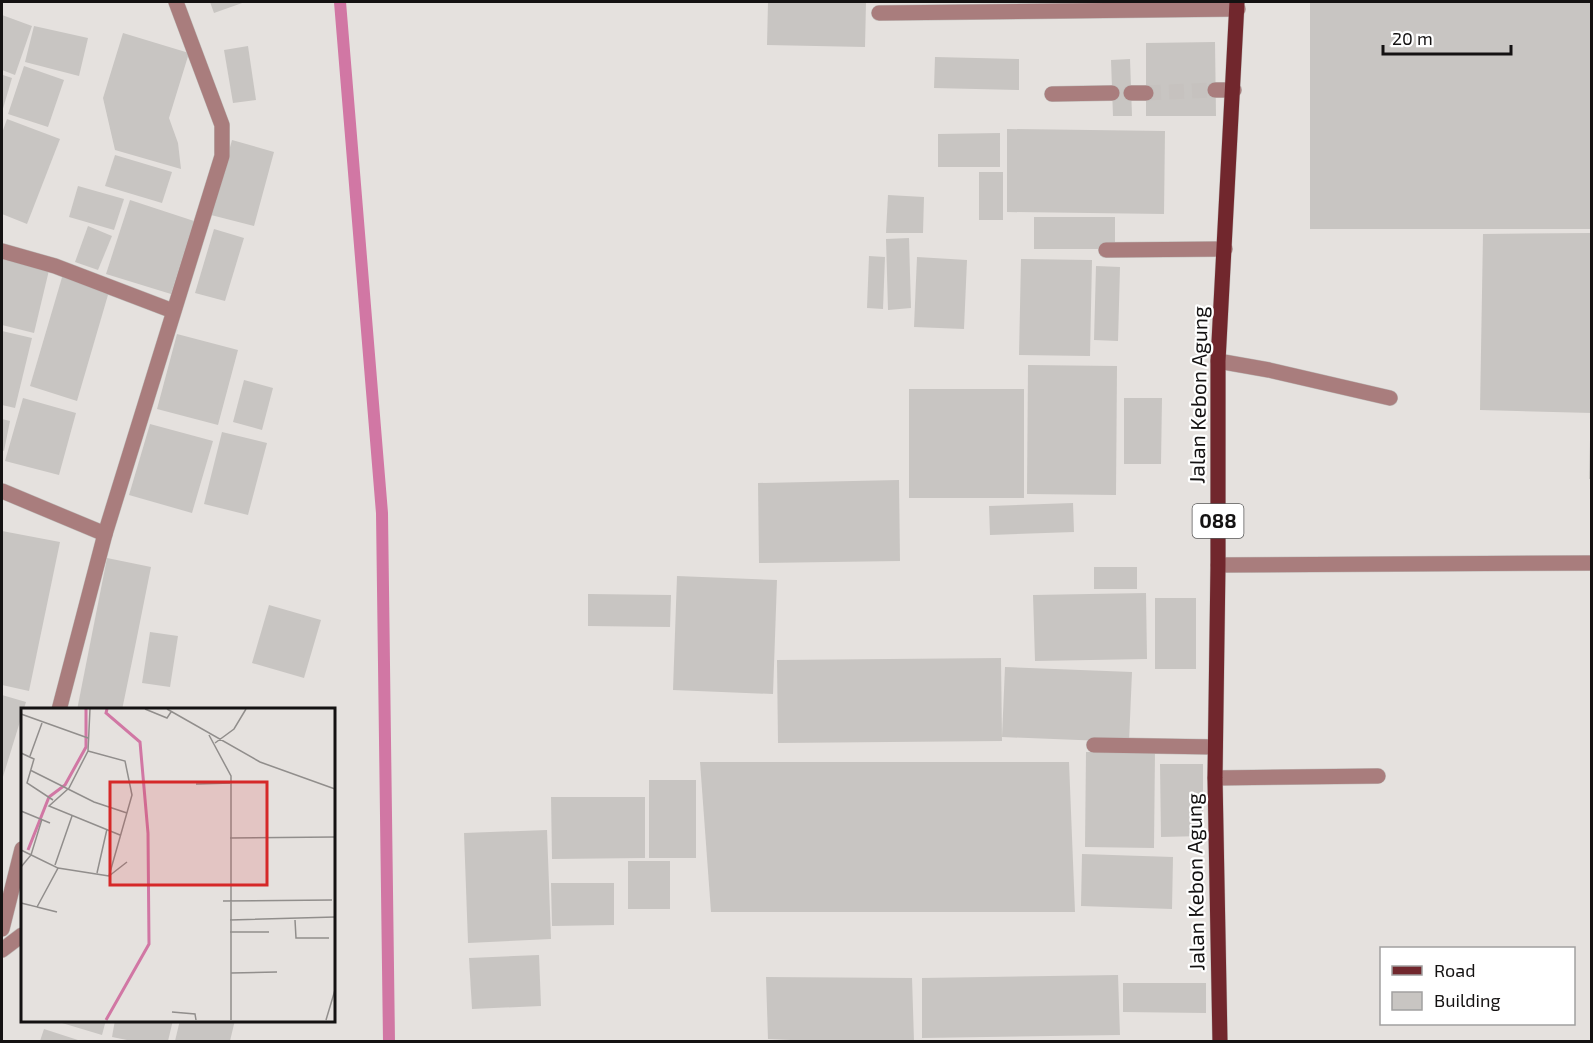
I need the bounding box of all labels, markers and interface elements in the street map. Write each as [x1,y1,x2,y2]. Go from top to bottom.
scale bar [1383,18,1510,56]
text: 20 m [1392,27,1433,49]
street label: Jalan Kebon Agung [1183,306,1212,484]
road number: 088 [1192,504,1244,538]
inset map [21,708,334,1022]
street label: Jalan Kebon Agung [1180,793,1209,971]
legend [1380,947,1575,1025]
text: Road [1434,959,1475,981]
text: Building [1434,989,1501,1011]

